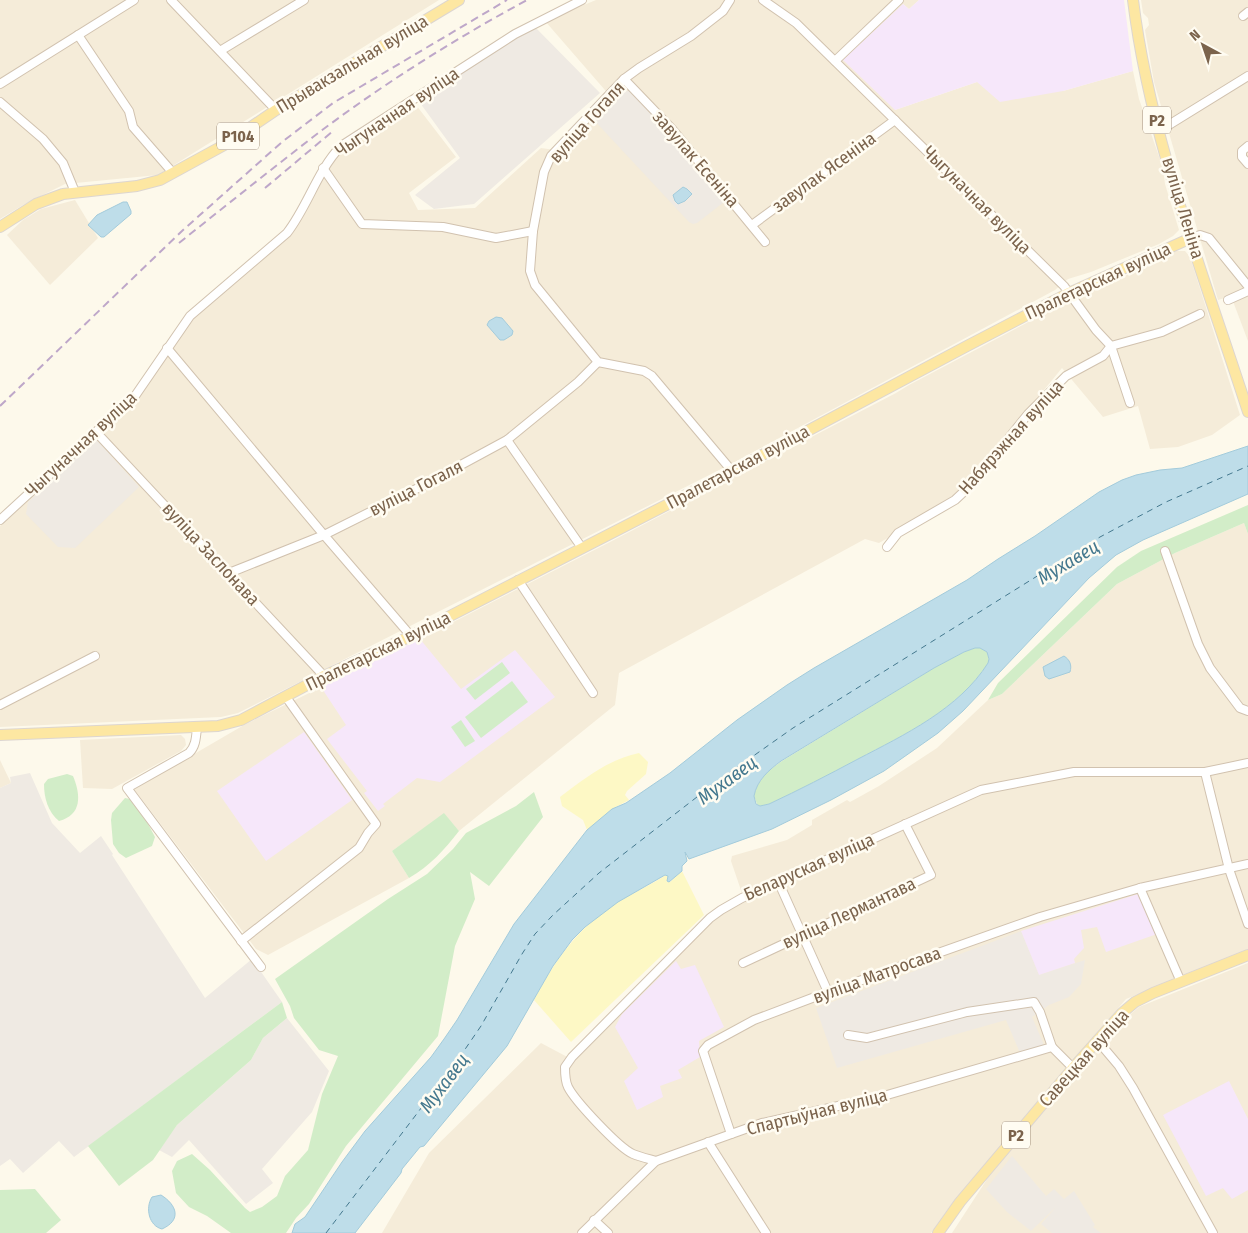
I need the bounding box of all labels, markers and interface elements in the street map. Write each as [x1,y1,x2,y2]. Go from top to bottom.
street label: Прывакзальная вуліца [272,10,432,118]
north arrow [1178,20,1228,70]
text: N [1186,26,1204,45]
street label: Чыгуначная вуліца [331,62,463,162]
street label: вуліца Гогаля [545,77,629,167]
street label: завулак Есеніна [648,106,744,212]
road number: Р2 [1143,106,1171,134]
road number: Р104 [217,122,259,150]
street label: завулак Ясеніна [768,127,880,217]
street label: Чыгуначная вуліца [918,141,1036,259]
street label: вуліца Леніна [1157,155,1209,262]
street label: Пралетарская вуліца [1022,237,1175,324]
street label: Набярэжная вуліца [954,375,1068,499]
street label: Чыгуначная вуліца [21,387,141,501]
street label: Пралетарская вуліца [663,420,813,514]
street label: вуліца Гогаля [365,455,467,521]
street label: вуліца Заслонава [158,498,264,610]
water label: Мухавец [1033,535,1103,589]
street label: Пралетарская вуліца [302,606,454,696]
water label: Мухавец [693,751,761,809]
street label: Беларуская вуліца [740,828,878,906]
street label: вуліца Лермантава [779,872,919,954]
street label: вуліца Матросава [810,942,944,1008]
street label: Савецкая вуліца [1034,1004,1134,1111]
water label: Мухавец [414,1049,474,1117]
street label: Спартыўная вуліца [744,1084,890,1140]
road number: Р2 [1002,1122,1030,1148]

